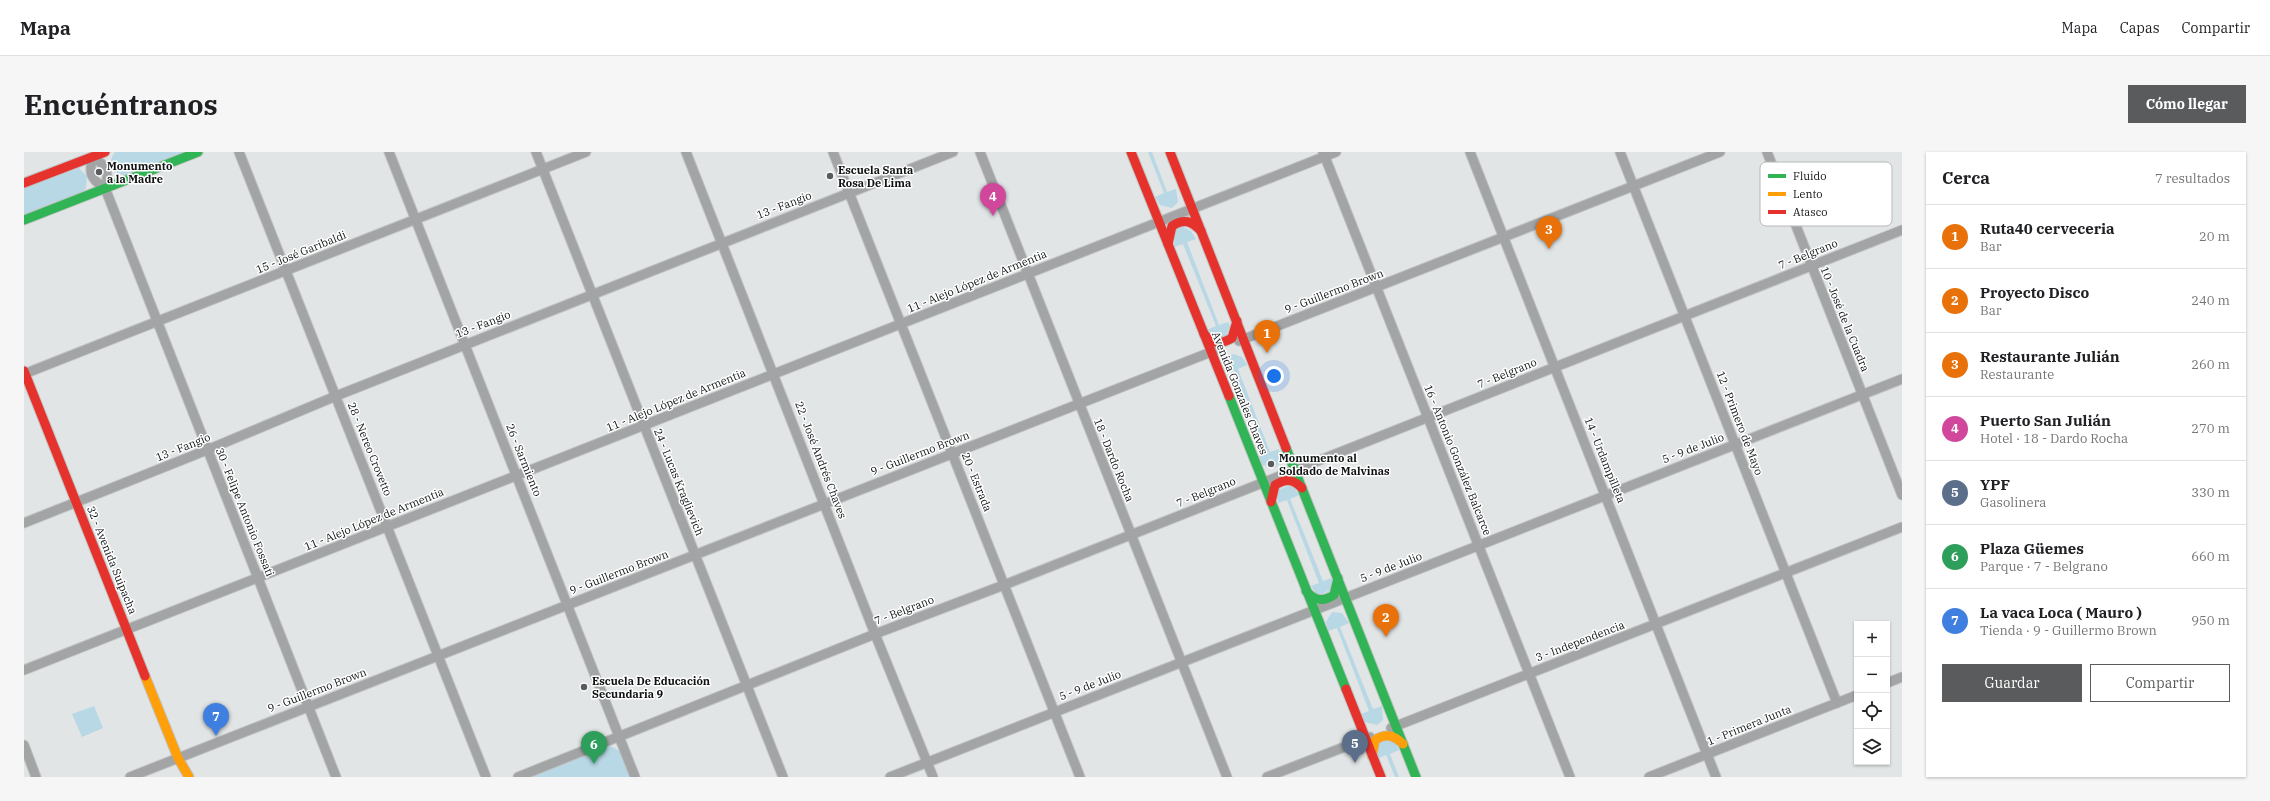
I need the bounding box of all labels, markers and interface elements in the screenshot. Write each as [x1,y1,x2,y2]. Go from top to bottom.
text: Mapa [20,16,71,40]
text: Mapa [2062,19,2098,37]
text: Capas [2120,19,2160,37]
text: Compartir [2182,19,2250,37]
button: Cómo llegar [2128,85,2246,123]
text: Encuéntranos [24,86,218,123]
place label: Monumento a la Madre [107,159,172,186]
legend [1760,162,1892,226]
place label: Escuela Santa Rosa De Lima [838,163,913,190]
marker: Monumento a la Madre [94,167,104,177]
text: Cerca [1942,167,1990,189]
text: Fluido [1793,169,1826,183]
text: 7 resultados [2155,170,2230,187]
marker: Escuela Santa Rosa De Lima [825,171,835,181]
pin: 4 [980,183,1006,216]
text: Lento [1793,187,1823,201]
street label: 13 - Fangio [755,188,813,222]
text: Atasco [1793,205,1827,219]
pin: 3 [1536,216,1562,249]
text: Ruta40 cerveceria [1980,219,2115,238]
street label: 15 - José Garibaldi [254,227,349,276]
text: 1 [1951,228,1959,245]
text: 20 m [2199,228,2230,245]
street label: 7 - Belgrano [1776,236,1840,272]
text: Bar [1980,238,2002,255]
street label: 11 - Alejo López de Armentia [905,247,1049,315]
street label: 10 - José de la Cuadra [1818,264,1872,374]
street label: 9 - Guillermo Brown [1283,266,1385,316]
text: Proyecto Disco [1980,283,2089,302]
text: 2 [1951,292,1959,309]
text: 240 m [2191,292,2230,309]
text: Bar [1980,302,2002,319]
street label: 13 - Fangio [454,307,512,341]
pin: 1 [1254,320,1280,353]
street label: Avenida Gonzales Chaves [1209,329,1271,457]
text: Restaurante Julián [1980,347,2120,366]
street label: 7 - Belgrano [1475,355,1539,391]
text: 3 [1951,356,1959,373]
text: 260 m [2191,356,2230,373]
street label: 11 - Alejo López de Armentia [604,366,748,434]
your location [1264,366,1284,386]
text: Restaurante [1980,366,2054,383]
street label: 12 - Primero de Mayo [1714,369,1766,477]
street label: 16 - Antonio González Balcarce [1421,383,1495,537]
street label: 22 - José Andrés Chaves [792,399,850,521]
street label: 28 - Nereo Crovetto [345,400,395,498]
text: Puerto San Julián [1980,411,2111,430]
street label: 14 - Urdampilleta [1581,415,1629,505]
street label: 18 - Dardo Rocha [1091,416,1137,504]
text: 4 [1951,420,1959,437]
text: 270 m [2191,420,2230,437]
street label: 26 - Sarmiento [503,422,545,498]
street label: 24 - Lucas Kraglievich [651,426,707,538]
street label: 9 - Guillermo Brown [869,428,971,478]
street label: 13 - Fangio [154,430,212,464]
street label: 5 - 9 de Julio [1660,430,1726,466]
text: Hotel · 18 - Dardo Rocha [1980,430,2128,447]
street label: 30 - Felipe Antonio Fossati [213,446,277,579]
street label: 20 - Estrada [959,450,995,514]
place label: Monumento al Soldado de Malvinas [1279,451,1390,478]
marker: Monumento al Soldado de Malvinas [1266,459,1276,469]
street label: 7 - Belgrano [1174,474,1238,510]
text: YPF [1980,475,2010,494]
text: 5 [1951,484,1959,501]
text: 330 m [2191,484,2230,501]
street label: 11 - Alejo López de Armentia [302,485,446,553]
text: Gasolinera [1980,494,2046,511]
street label: 32 - Avenida Suipacha [84,504,140,616]
text: Plaza Güemes [1980,539,2084,558]
street label: 9 - Guillermo Brown [568,547,670,597]
text: 6 [1951,548,1959,565]
text: 660 m [2191,548,2230,565]
street label: 5 - 9 de Julio [1358,549,1424,585]
text: Parque · 7 - Belgrano [1980,558,2108,575]
street label: 7 - Belgrano [872,592,936,628]
text: La vaca Loca ( Mauro ) [1980,603,2142,622]
pin: 2 [1373,604,1399,637]
text: 7 [1951,612,1959,629]
text: 950 m [2191,612,2230,629]
street label: 3 - Independencia [1534,618,1626,664]
map controls [1854,621,1890,765]
button: + [1854,621,1890,657]
text: Tienda · 9 - Guillermo Brown [1980,622,2157,639]
button: − [1854,657,1890,693]
button: Guardar [1942,664,2082,702]
button: Compartir [2090,664,2230,702]
street label: 9 - Guillermo Brown [266,665,368,715]
street label: 5 - 9 de Julio [1057,667,1123,703]
place label: Escuela De Educación Secundaria 9 [592,674,710,701]
marker: Escuela De Educación Secundaria 9 [579,682,589,692]
button: locate [1854,693,1890,729]
street label: 1 - Primera Junta [1705,702,1793,748]
pin: 7 [203,703,229,736]
button: layers [1854,729,1890,765]
pin: 5 [1342,730,1368,763]
pin: 6 [581,731,607,764]

